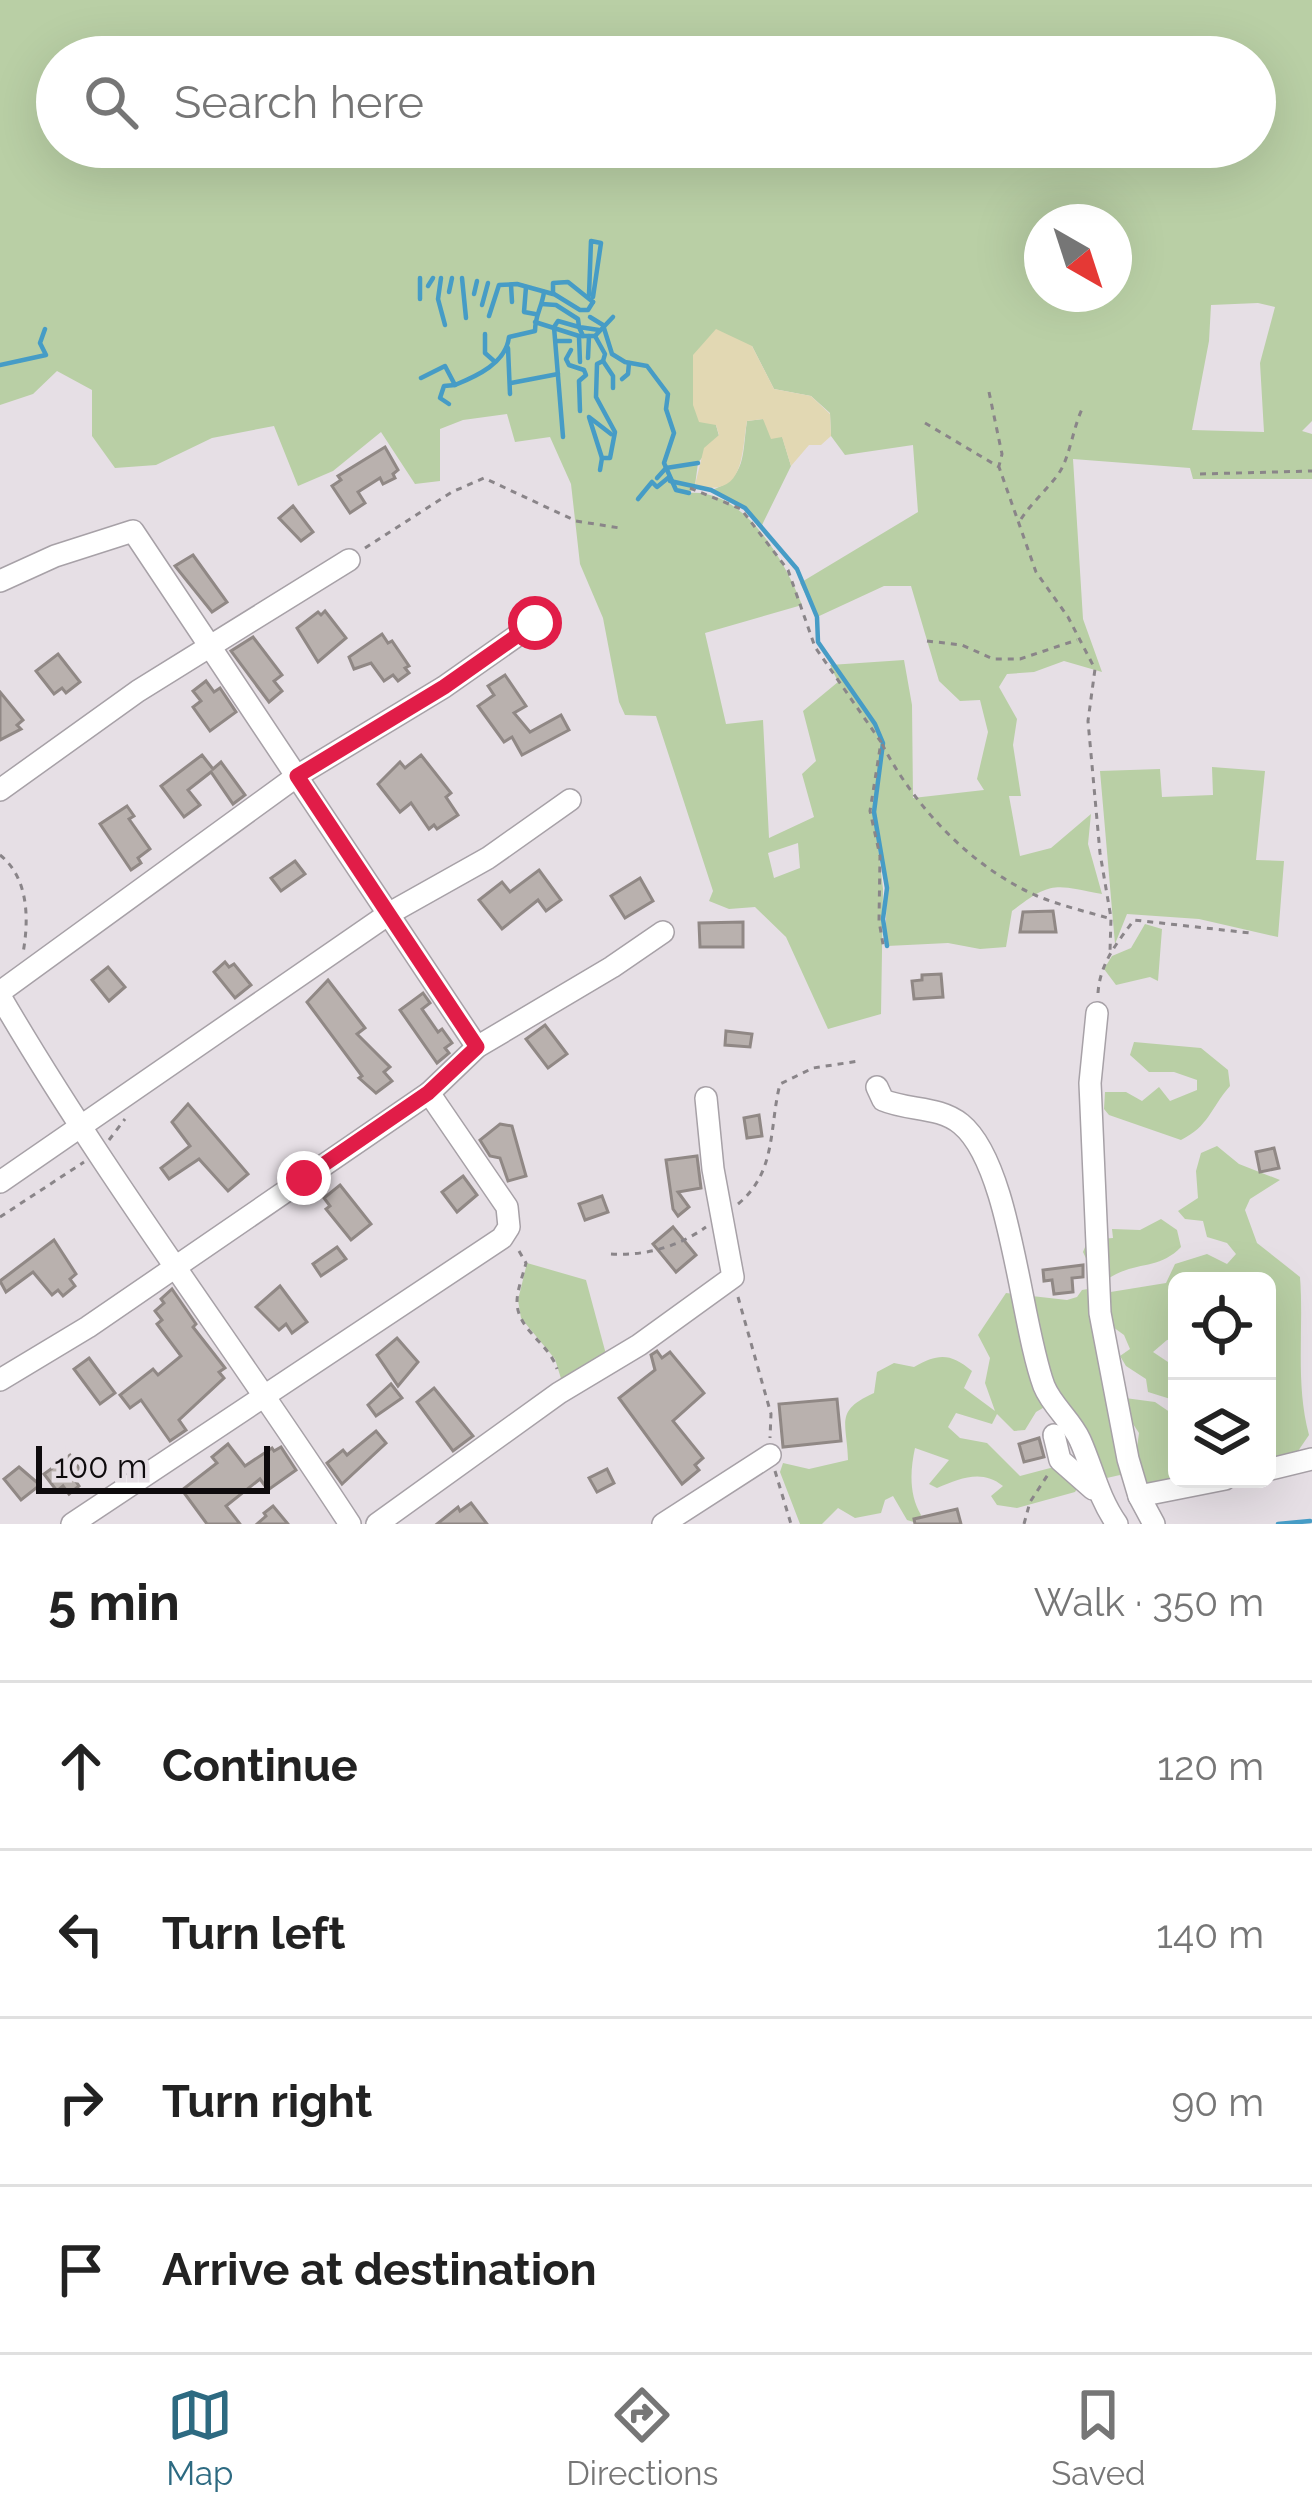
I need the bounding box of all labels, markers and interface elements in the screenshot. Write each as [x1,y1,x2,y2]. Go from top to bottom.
search box [36,36,1276,168]
icon: search [78,69,144,135]
text: Search here [174,76,424,129]
north arrow [1024,204,1132,312]
route start [508,596,562,650]
route end [277,1151,331,1205]
map controls [1168,1272,1276,1488]
button: locate [1168,1272,1276,1380]
button: layers [1168,1380,1276,1488]
scale bar [36,1440,270,1493]
text: 100 m [54,1447,147,1486]
text: 5 min [48,1572,180,1632]
text: Walk · 350 m [1034,1579,1264,1625]
icon: ahead [48,1733,114,1799]
text: Continue [162,1739,358,1792]
text: 120 m [1157,1743,1264,1789]
icon: left [48,1901,114,1967]
text: Turn left [162,1907,345,1960]
text: 140 m [1156,1911,1264,1957]
icon: right [48,2069,114,2135]
text: Turn right [162,2075,372,2128]
text: 90 m [1171,2079,1264,2125]
icon: arrive [48,2237,114,2303]
text: Arrive at destination [162,2243,597,2296]
tab: Map [166,2382,233,2493]
tab: Directions [566,2382,719,2493]
tab: Saved [1051,2382,1146,2493]

